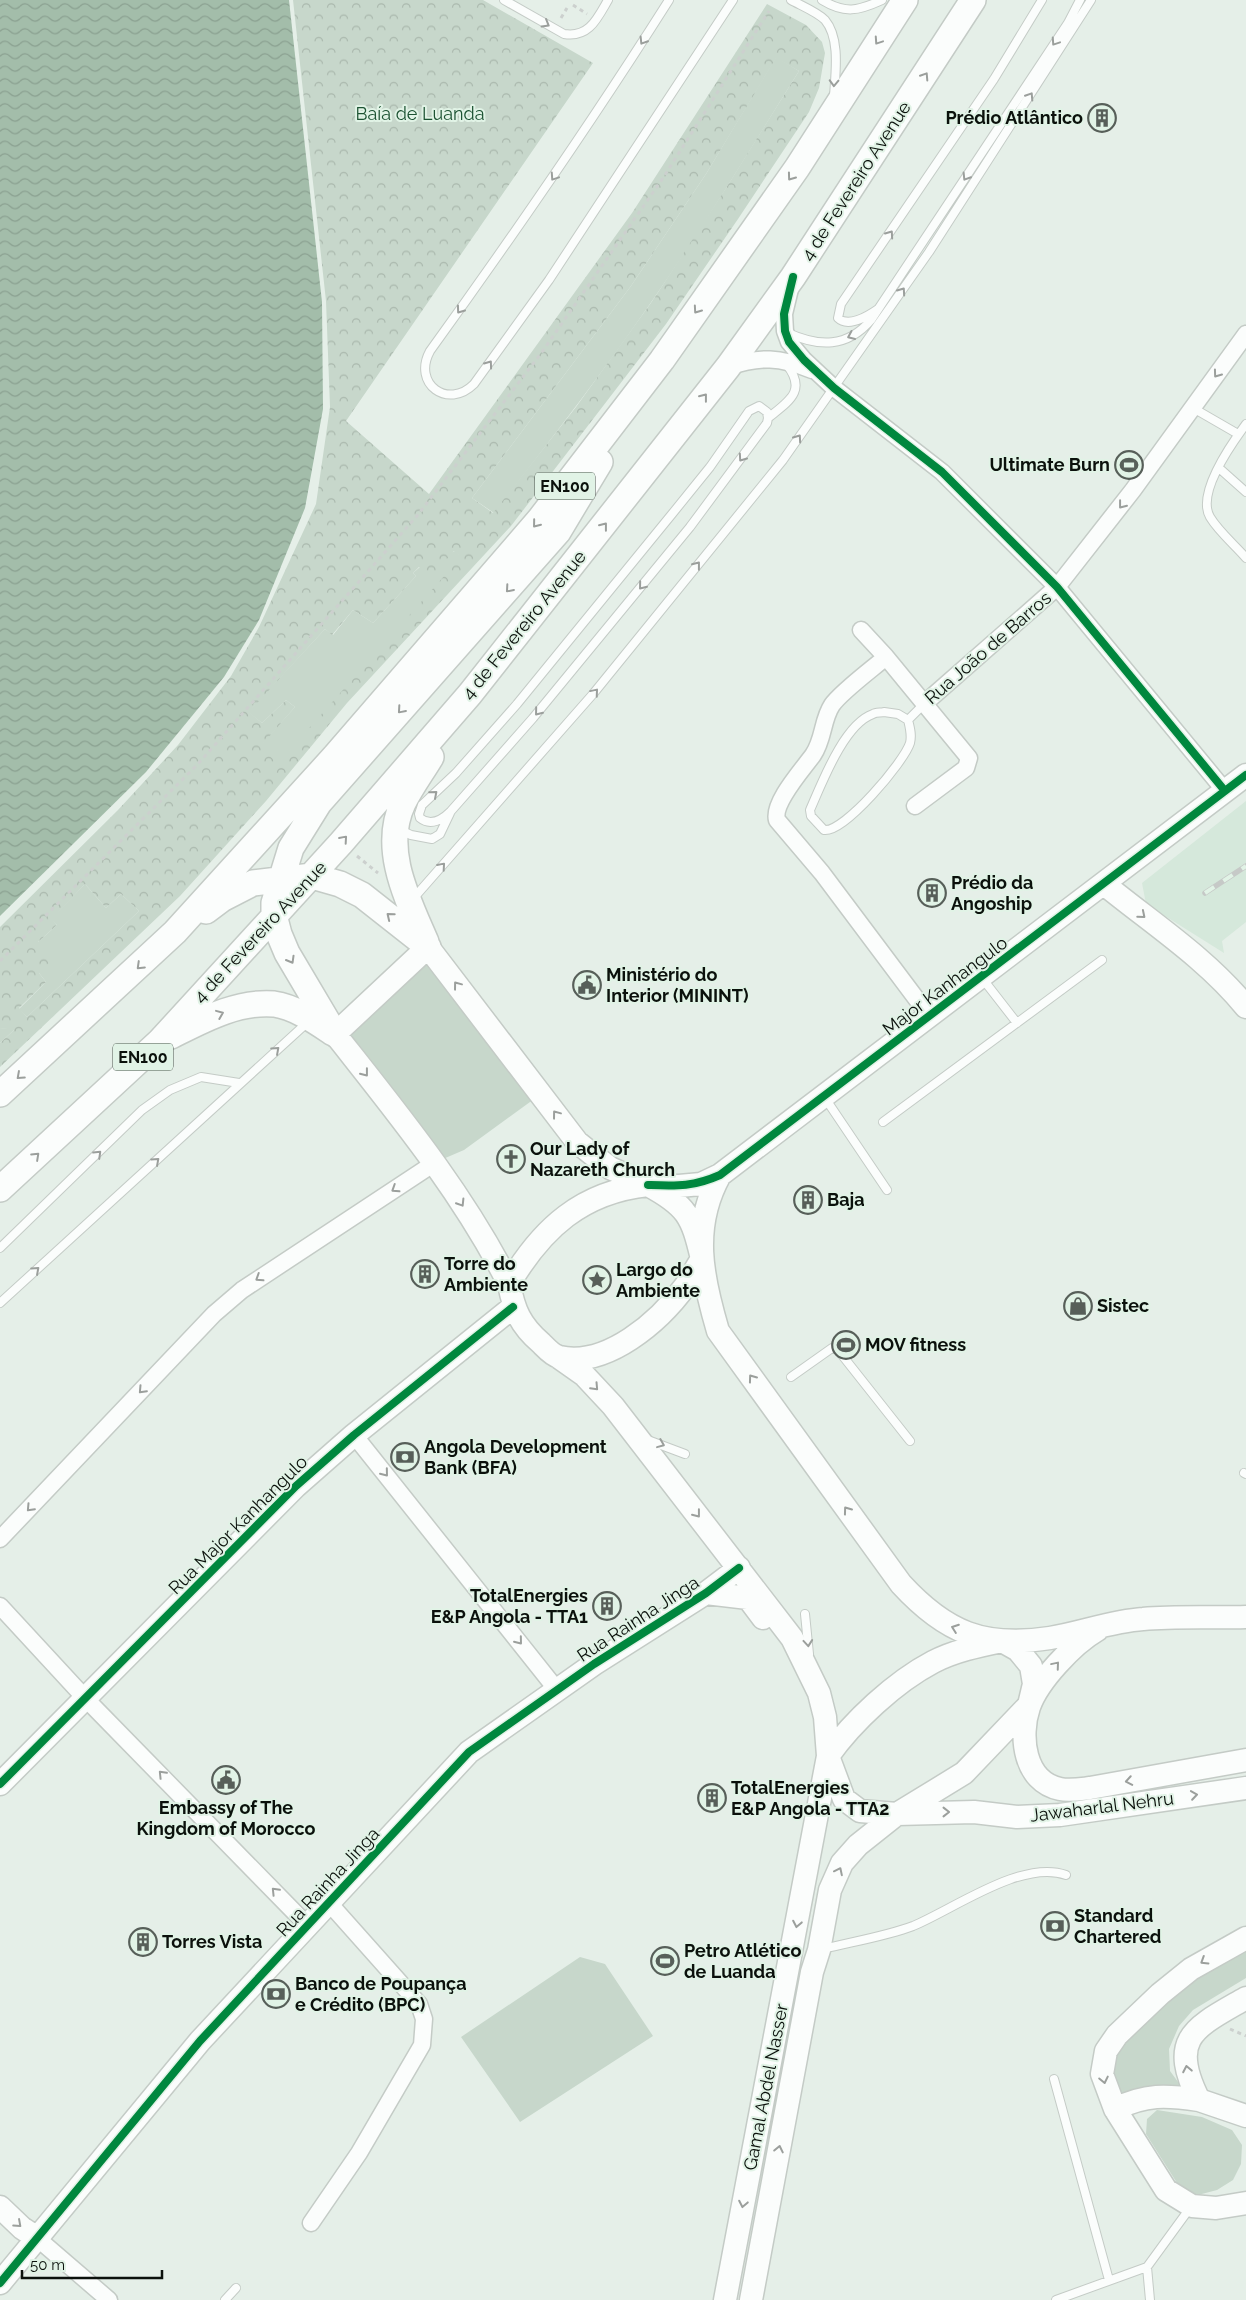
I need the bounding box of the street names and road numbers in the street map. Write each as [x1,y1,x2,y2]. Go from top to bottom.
street label: 4 de Fevereiro Avenue [796,97,915,264]
road number: EN100 [535,472,595,500]
street label: 4 de Fevereiro Avenue [457,546,590,703]
street label: Rua João de Barros [920,587,1055,708]
street label: 4 de Fevereiro Avenue [189,856,331,1007]
street label: Major Kanhangulo [878,932,1011,1039]
road number: EN100 [113,1044,173,1070]
street label: Rua Major Kanhangulo [164,1451,312,1598]
street label: Rua Rainha Jinga [573,1571,703,1666]
street label: Jawaharlal Nehru [1029,1787,1175,1826]
street label: Rua Rainha Jinga [272,1823,383,1940]
street label: Gamal Abdel Nasser [739,2001,792,2172]

